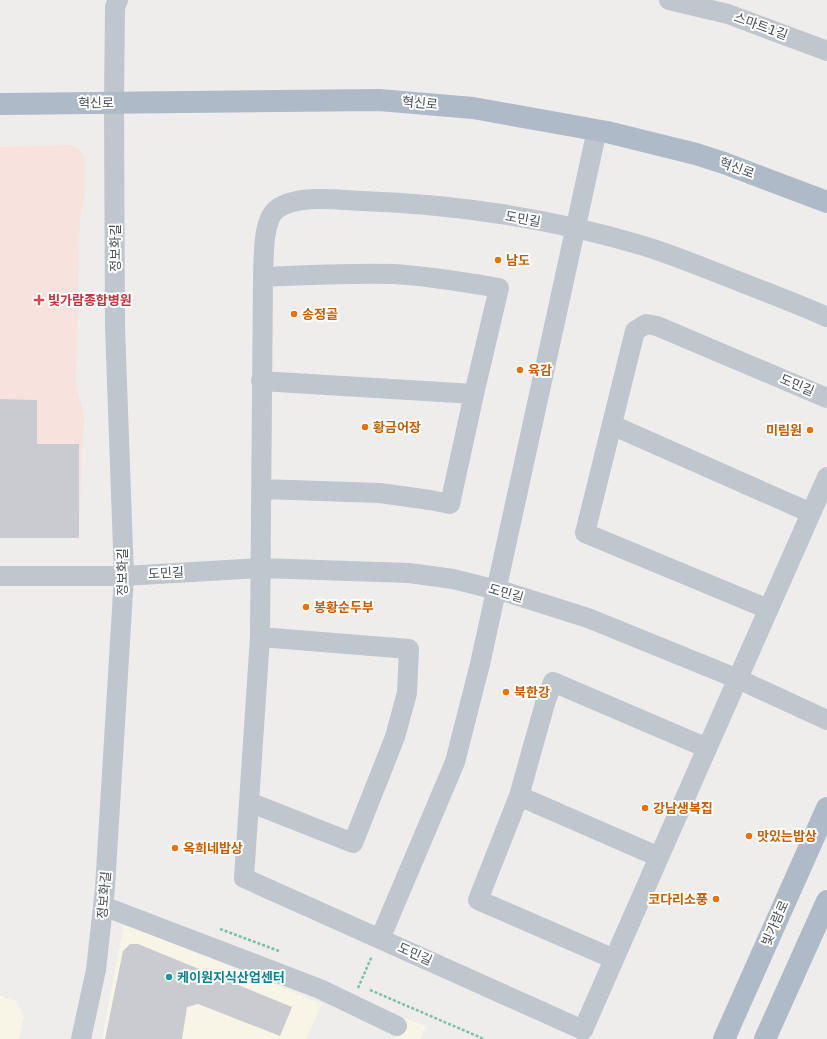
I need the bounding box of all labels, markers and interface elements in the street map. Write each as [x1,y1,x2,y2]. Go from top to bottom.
street label: 스마트1길 [732,9,790,43]
street label: 혁신로 [401,94,439,112]
street label: 혁신로 [78,95,114,111]
street label: 혁신로 [718,155,756,181]
street label: 도민길 [504,208,542,230]
street label: 정보화길 [108,224,123,272]
place label: 남도 [506,253,530,268]
marker: 남도 [493,255,503,265]
place label: 빛가람종합병원 [48,293,132,308]
marker: 빛가람종합병원 [33,294,45,306]
place label: 송정골 [302,307,338,322]
marker: 송정골 [289,309,299,319]
place label: 육감 [528,363,552,378]
marker: 육감 [515,365,525,375]
street label: 도민길 [778,371,816,399]
place label: 황금어장 [373,420,421,435]
marker: 황금어장 [360,422,370,432]
place label: 미림원 [766,423,802,438]
marker: 미림원 [805,425,815,435]
street label: 정보화길 [115,548,130,596]
street label: 도민길 [148,565,184,581]
street label: 도민길 [487,581,525,605]
place label: 봉황순두부 [314,600,374,615]
marker: 봉황순두부 [301,602,311,612]
place label: 북한강 [514,685,550,700]
marker: 북한강 [501,687,511,697]
place label: 강남생복집 [653,801,713,816]
marker: 강남생복집 [640,803,650,813]
place label: 맛있는밥상 [757,829,817,844]
marker: 맛있는밥상 [744,831,754,841]
place label: 옥희네밥상 [183,841,243,856]
marker: 옥희네밥상 [170,843,180,853]
street label: 정보화길 [94,871,114,919]
place label: 코다리소풍 [648,892,708,907]
marker: 코다리소풍 [711,894,721,904]
street label: 빛가람로 [758,898,792,948]
street label: 도민길 [396,940,434,968]
place label: 케이원지식산업센터 [177,970,285,985]
marker: 케이원지식산업센터 [164,972,174,982]

